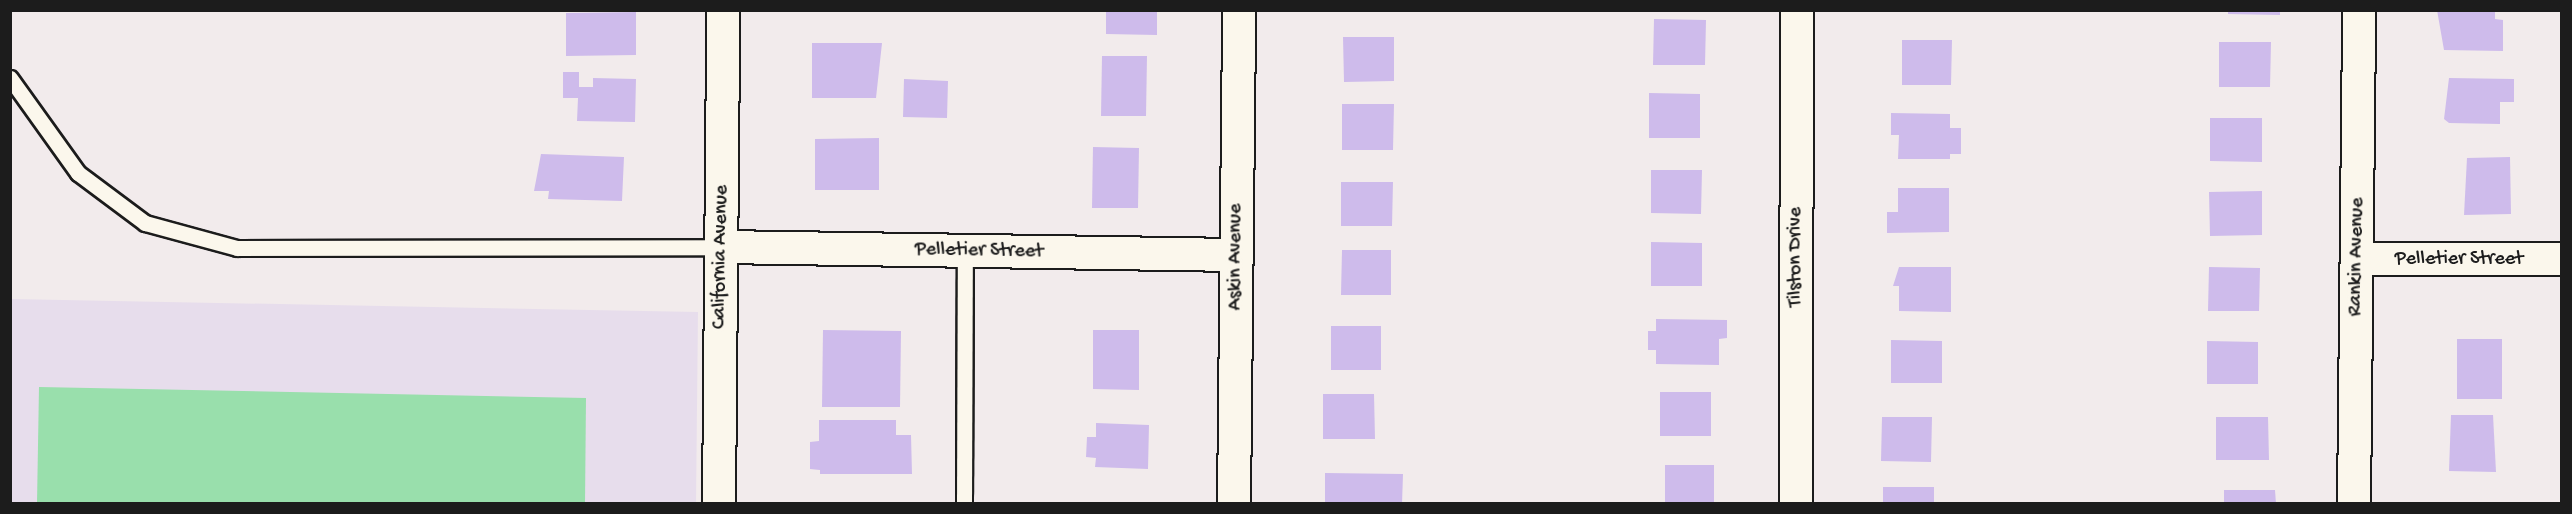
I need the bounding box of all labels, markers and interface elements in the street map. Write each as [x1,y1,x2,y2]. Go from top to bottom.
street label: California Avenue [708,185,734,329]
street label: Rankin Avenue [2344,197,2370,317]
street label: Askin Avenue [1224,204,1248,310]
street label: Tilston Drive [1784,207,1808,307]
street label: Pelletier Street [915,238,1043,264]
street label: Pelletier Street [2395,247,2523,271]

